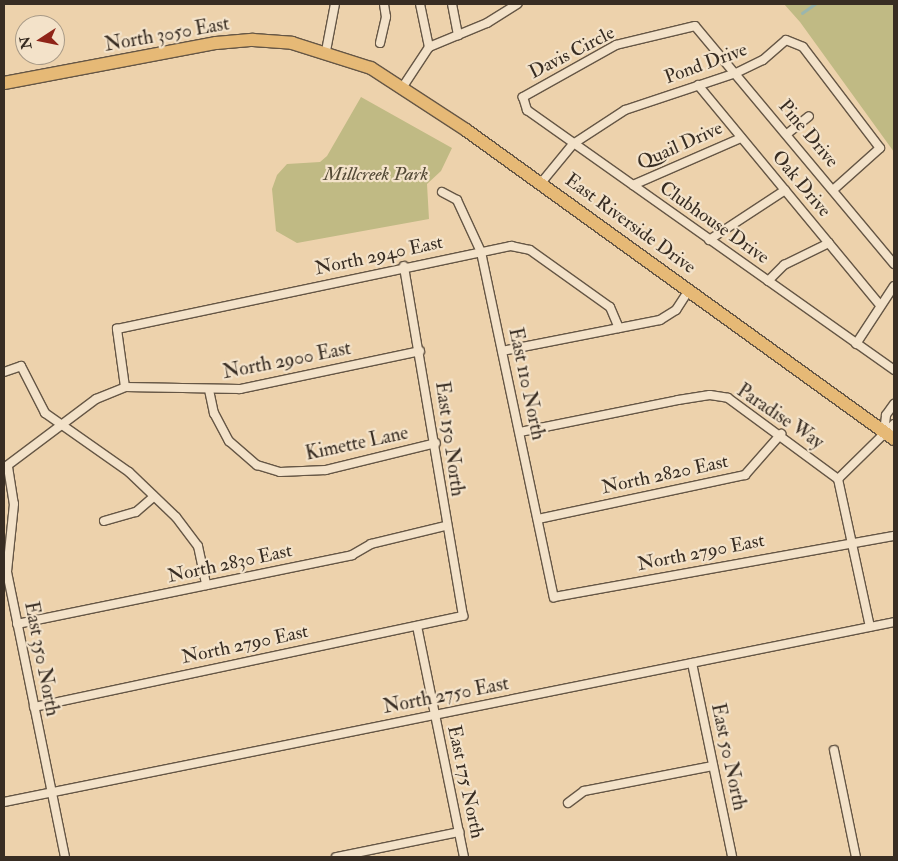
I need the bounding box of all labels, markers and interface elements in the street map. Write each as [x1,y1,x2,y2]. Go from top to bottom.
street label: North 3050 East [103,13,231,57]
north arrow [15,15,65,65]
street label: Davis Circle [525,22,619,84]
text: N [16,35,35,51]
street label: Pond Drive [662,39,750,89]
street label: Pine Drive [773,96,843,172]
street label: Quail Drive [634,117,726,175]
street label: Oak Drive [767,146,835,222]
park label: Millcreek Park [324,164,428,186]
street label: East Riverside Drive [560,169,700,279]
street label: Clubhouse Drive [655,177,773,269]
street label: North 2940 East [313,231,445,281]
street label: East 110 North [503,326,549,442]
street label: North 2900 East [221,337,353,385]
street label: East 150 North [430,380,468,498]
street label: Paradise Way [732,380,828,454]
street label: Kimette Lane [304,422,410,466]
street label: North 2820 East [600,450,730,500]
street label: North 2790 East [636,530,766,576]
street label: North 2830 East [166,540,294,588]
street label: East 350 North [19,600,63,718]
street label: North 2790 East [180,620,310,670]
street label: North 2750 East [381,673,511,719]
street label: East 50 North [706,701,750,813]
street label: East 175 North [442,723,488,841]

